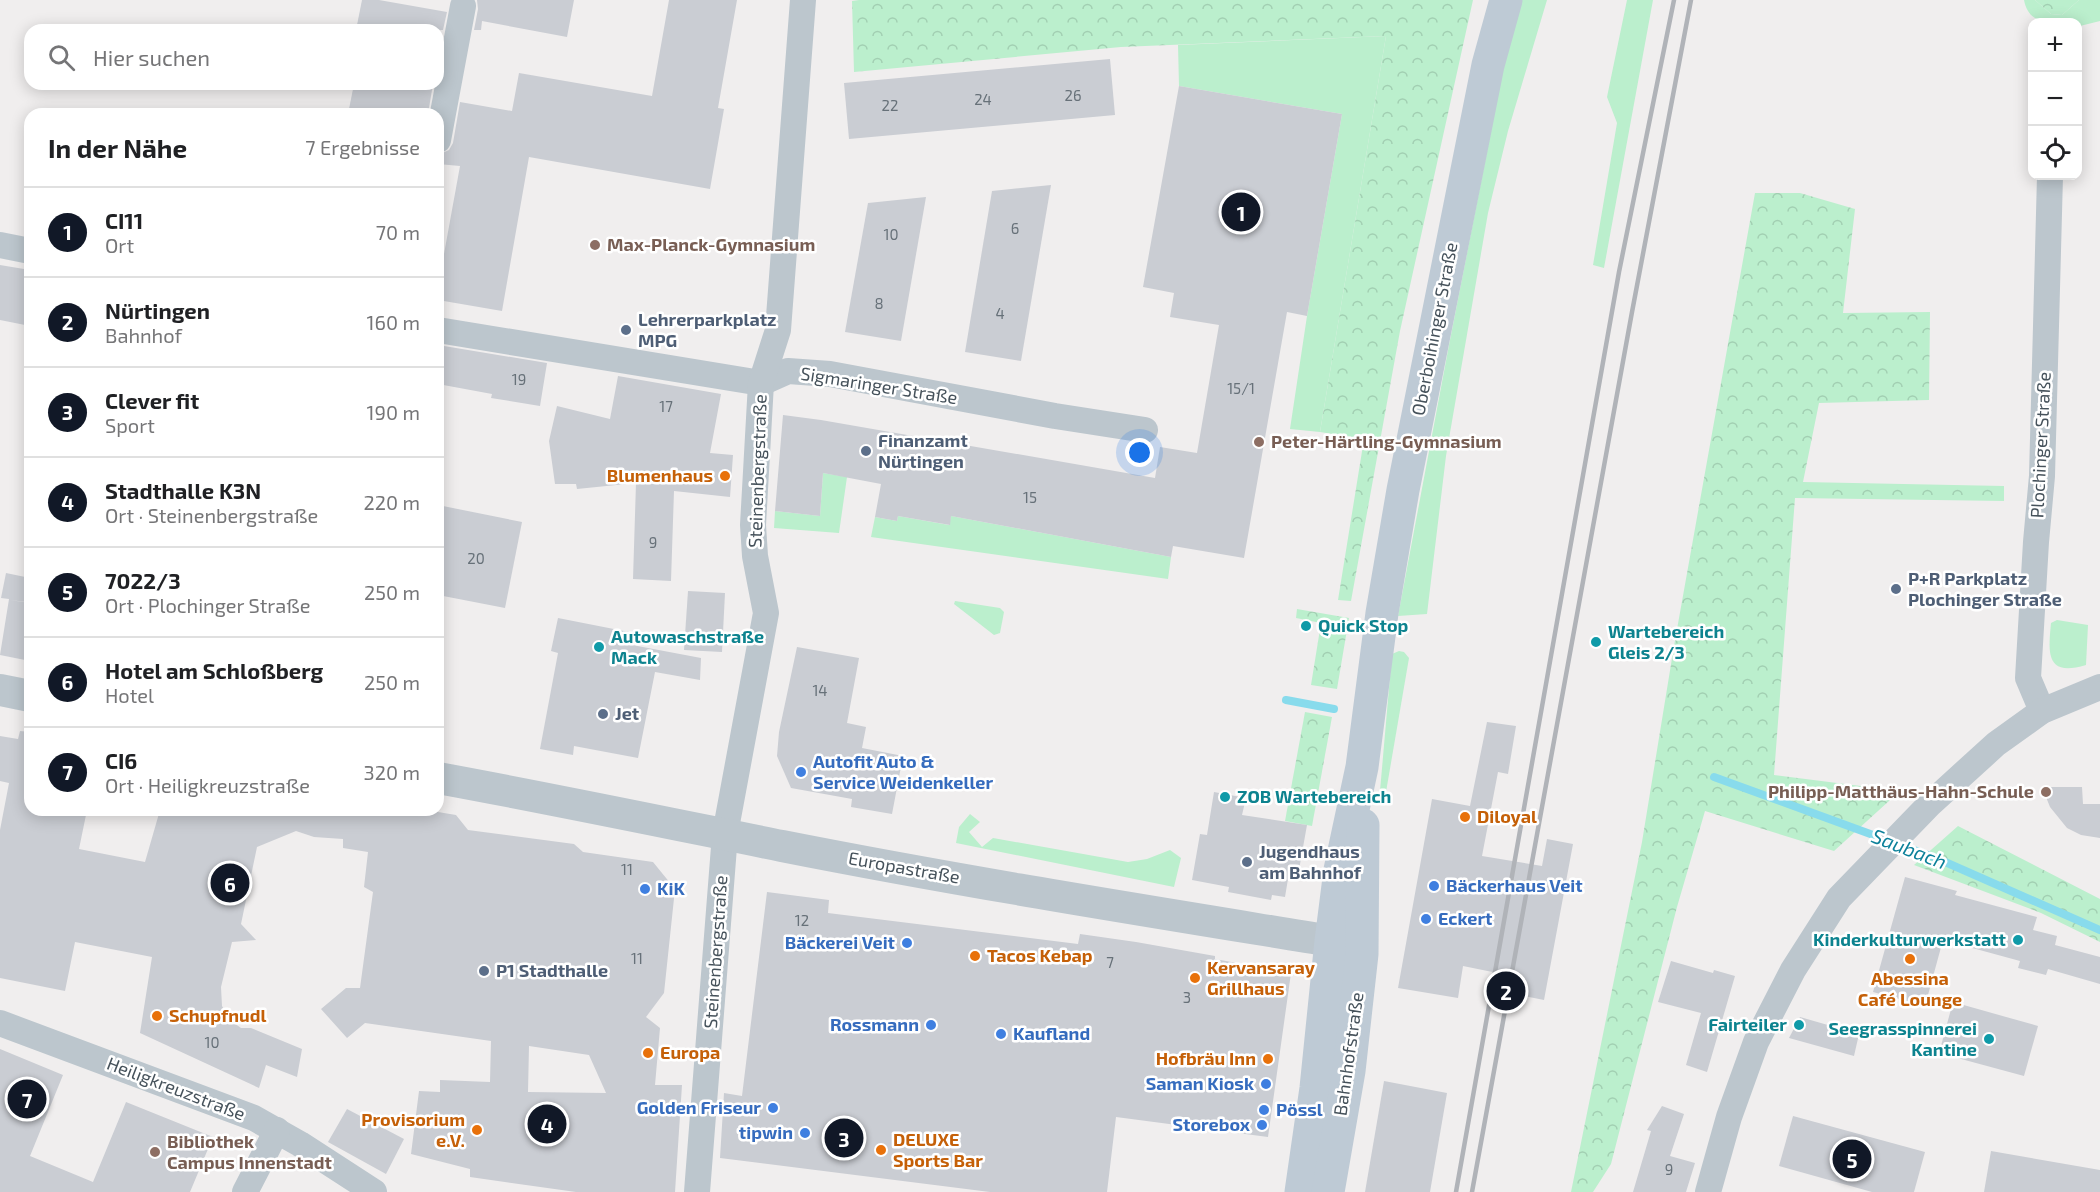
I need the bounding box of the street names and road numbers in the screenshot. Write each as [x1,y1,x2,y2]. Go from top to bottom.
street label: Oberboihinger Straße [1406,240,1462,417]
street label: Sigmaringer Straße [799,362,959,408]
street label: Plochinger Straße [2025,371,2055,519]
street label: Steinenbergstraße [743,394,771,548]
street label: Europastraße [847,846,962,888]
street label: Steinenbergstraße [699,875,731,1029]
street label: Bahnhofstraße [1328,991,1368,1117]
street label: Heiligkreuzstraße [104,1052,249,1125]

